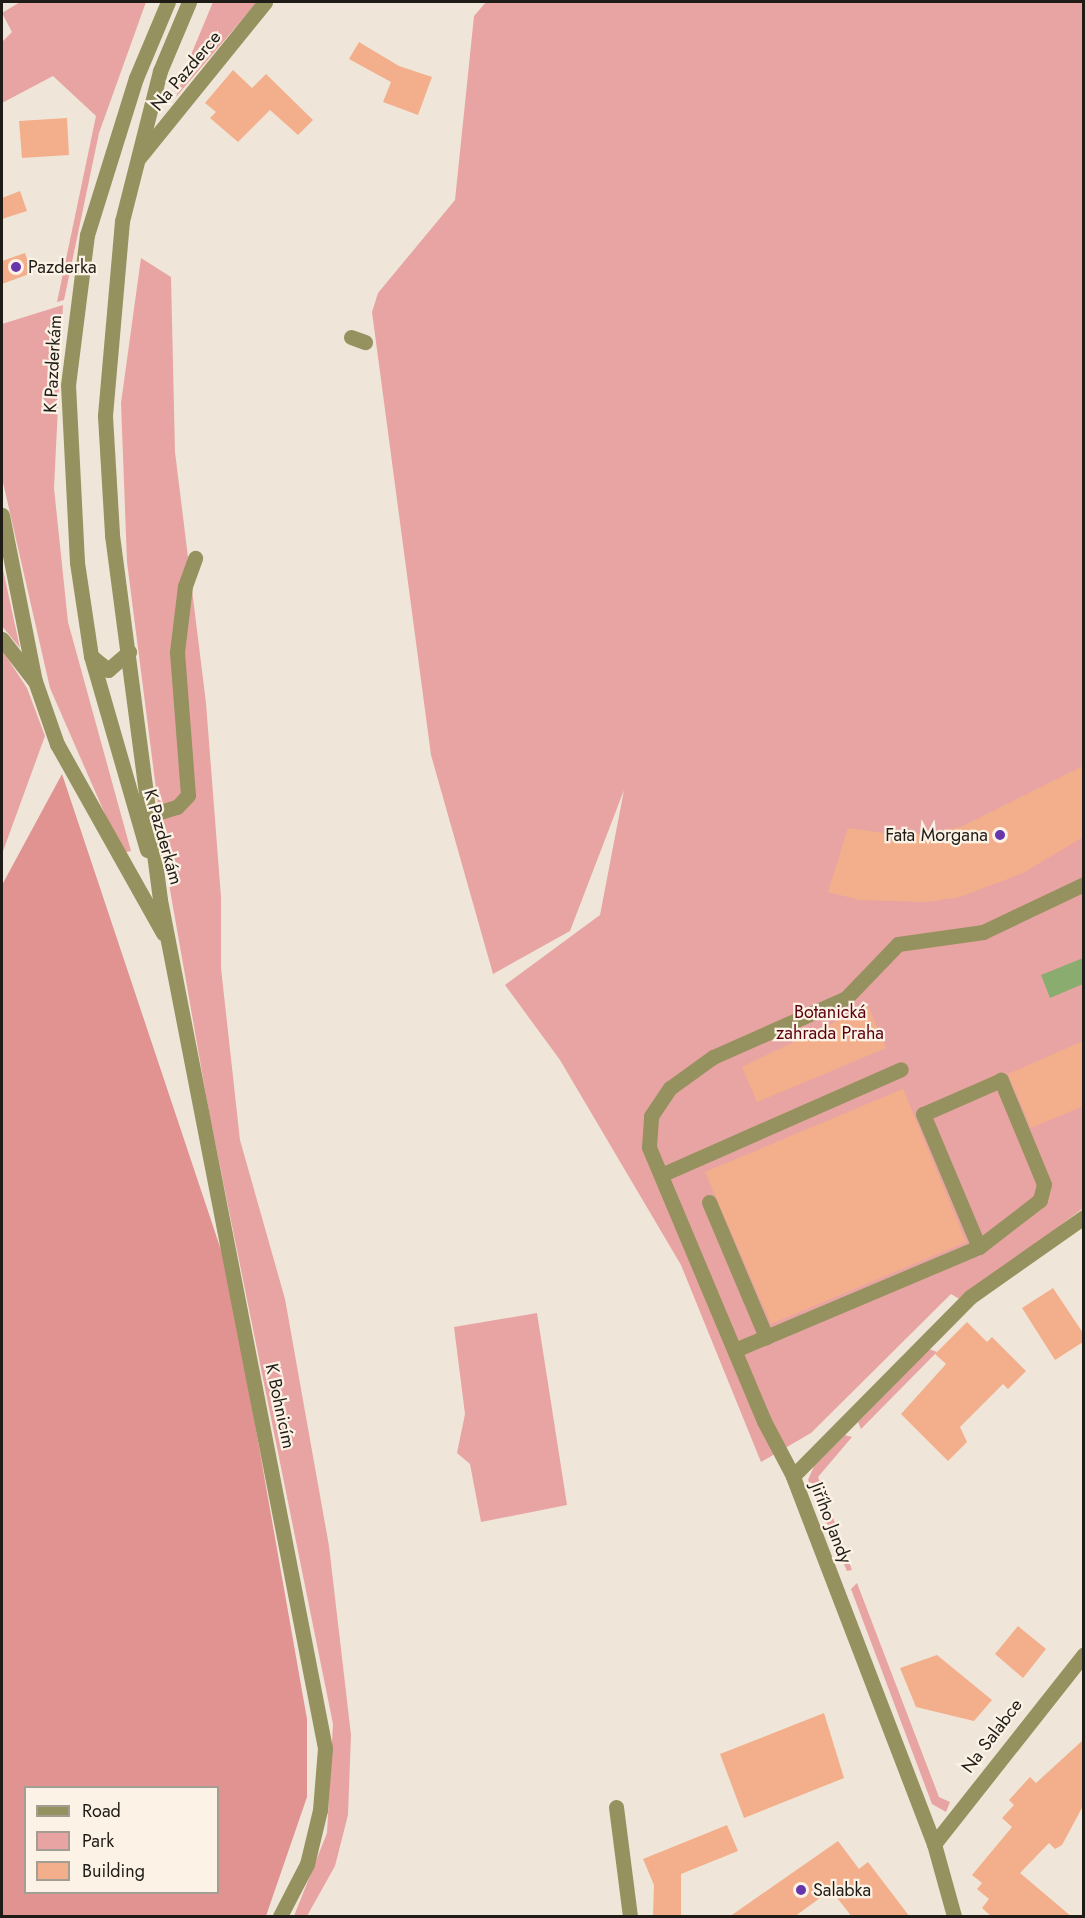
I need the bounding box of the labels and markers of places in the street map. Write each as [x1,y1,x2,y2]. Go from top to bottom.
place label: Pazderka [28,256,97,278]
marker: Pazderka [9,260,23,274]
place label: Fata Morgana [885,824,988,846]
marker: Fata Morgana [993,828,1007,842]
place label: Salabka [813,1879,871,1901]
marker: Salabka [794,1883,808,1897]

